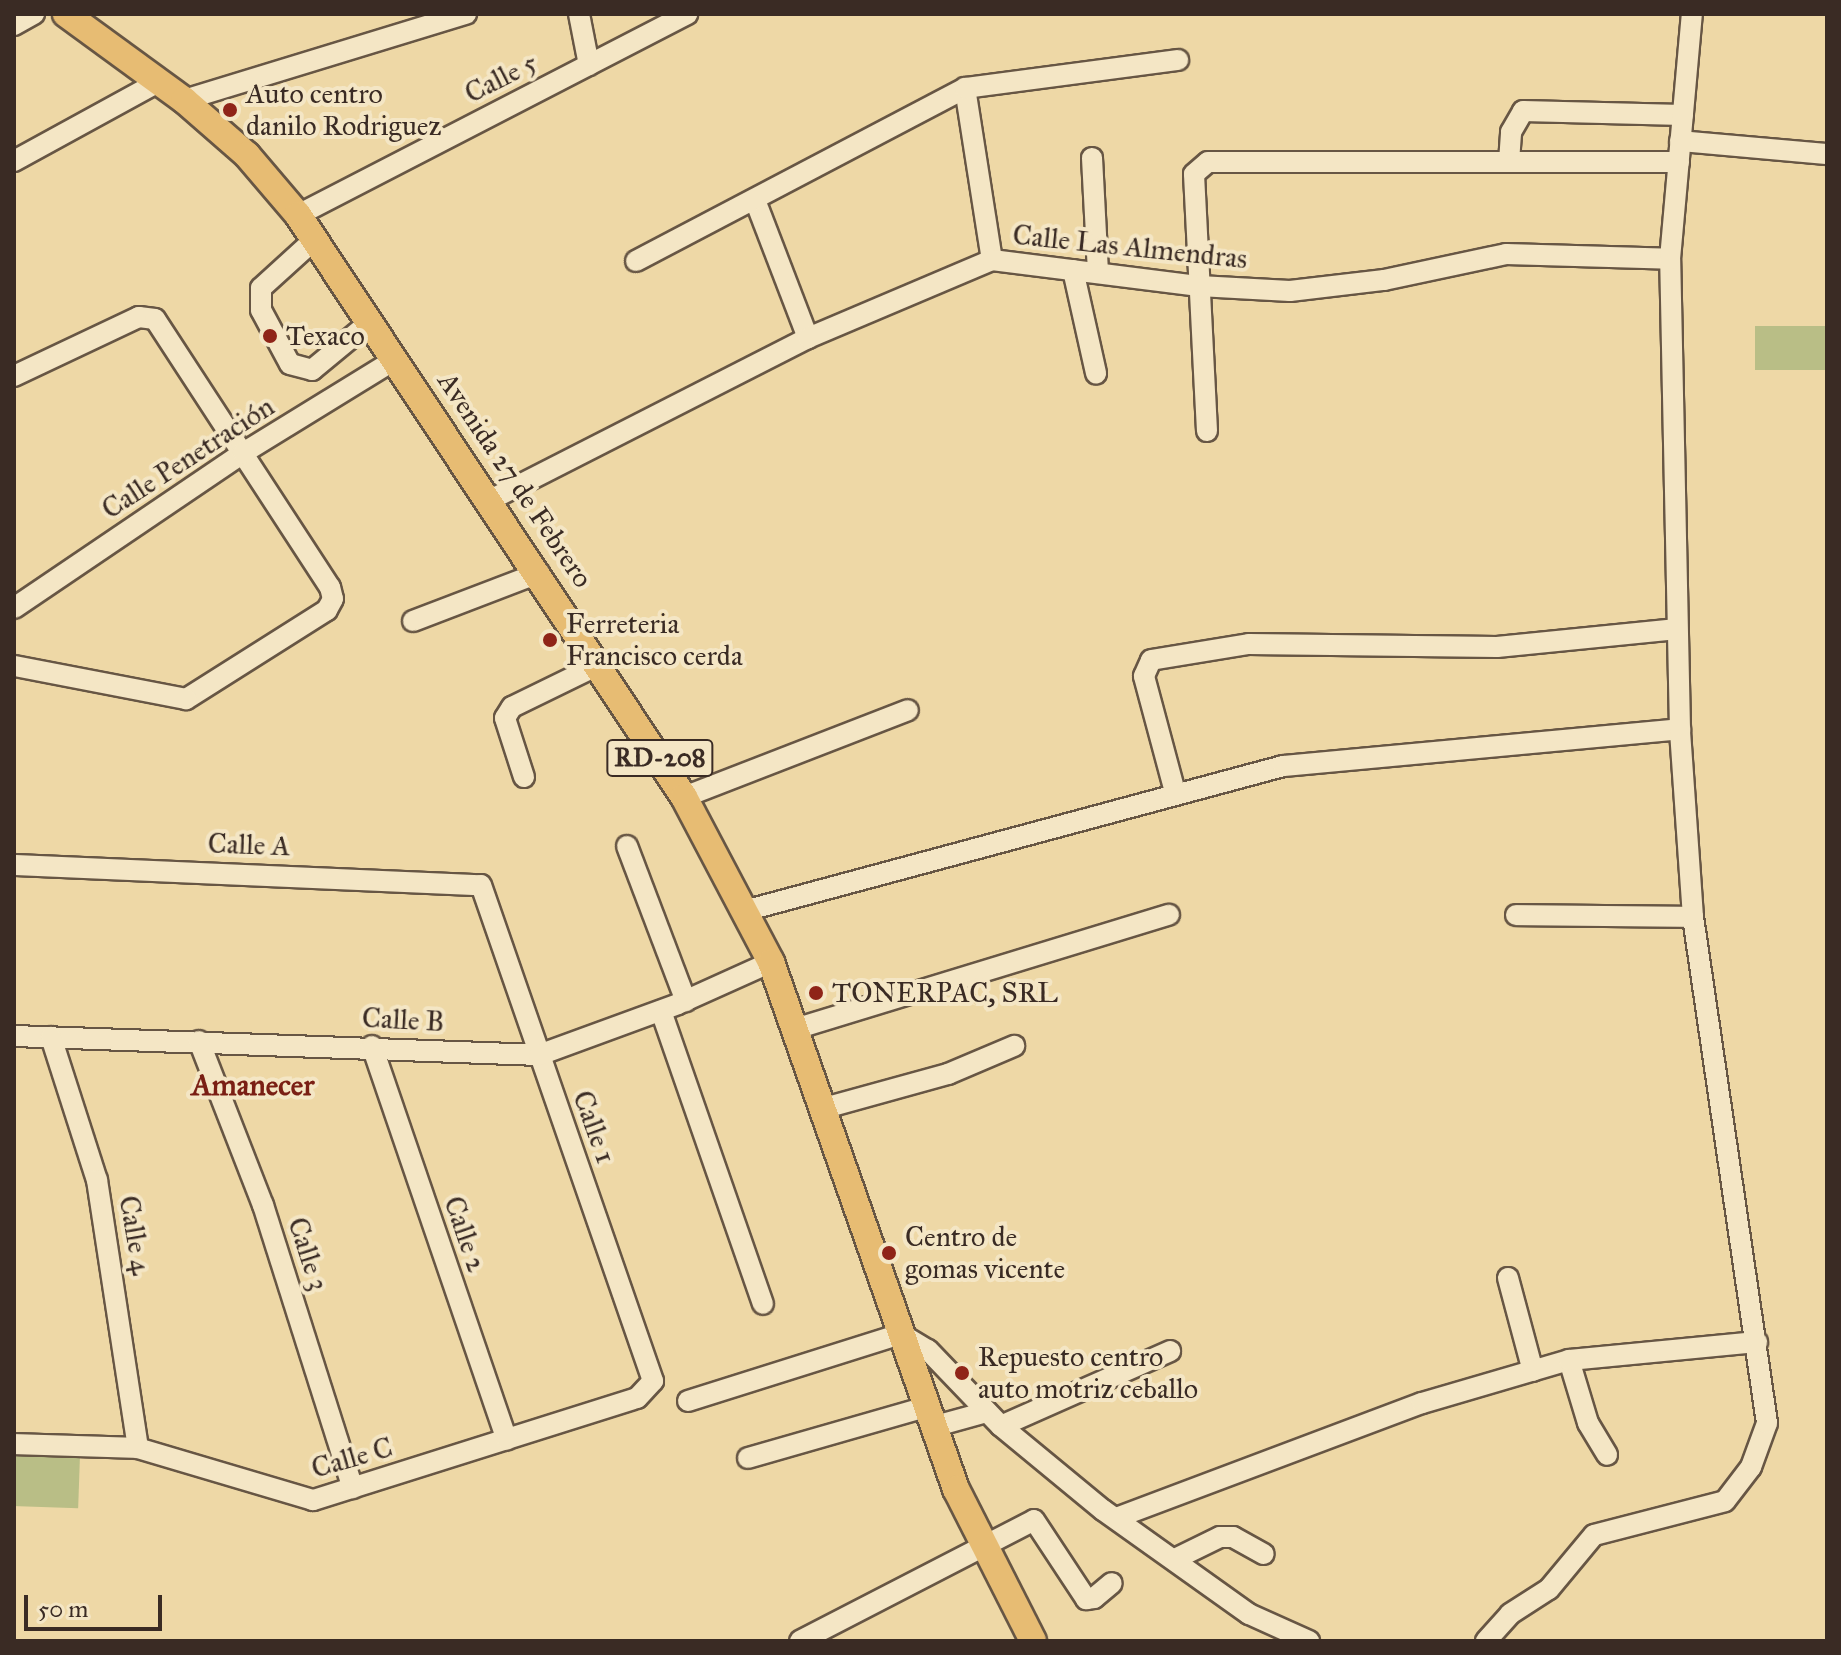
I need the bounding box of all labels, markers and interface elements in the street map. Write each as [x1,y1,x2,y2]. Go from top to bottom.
street label: Calle 5 [459,46,543,110]
place label: Auto centro danilo Rodriguez [246,77,441,143]
marker: Auto centro danilo Rodriguez [221,101,239,119]
street label: Calle Las Almendras [1011,218,1249,276]
place label: Texaco [286,319,365,353]
marker: Texaco [261,327,279,345]
street label: Avenida 27 de Febrero [431,366,599,594]
street label: Calle Penetración [96,390,280,526]
place label: Ferreteria Francisco cerda [566,607,743,673]
marker: Ferreteria Francisco cerda [541,631,559,649]
road number: RD-208 [606,736,714,780]
street label: Calle A [207,827,291,863]
place label: TONERPAC, SRL [832,976,1058,1010]
marker: TONERPAC, SRL [807,984,825,1002]
street label: Calle B [361,1001,445,1039]
district label: Amanecer [191,1067,315,1103]
street label: Calle 1 [565,1086,623,1168]
street label: Calle 2 [437,1192,493,1276]
street label: Calle 4 [112,1193,158,1277]
street label: Calle 3 [280,1213,336,1295]
place label: Centro de gomas vicente [905,1220,1065,1286]
marker: Centro de gomas vicente [880,1244,898,1262]
place label: Repuesto centro auto motriz ceballo [978,1340,1198,1406]
marker: Repuesto centro auto motriz ceballo [953,1364,971,1382]
street label: Calle C [308,1430,396,1486]
scale bar [28,1579,166,1629]
text: 50 m [38,1594,88,1624]

